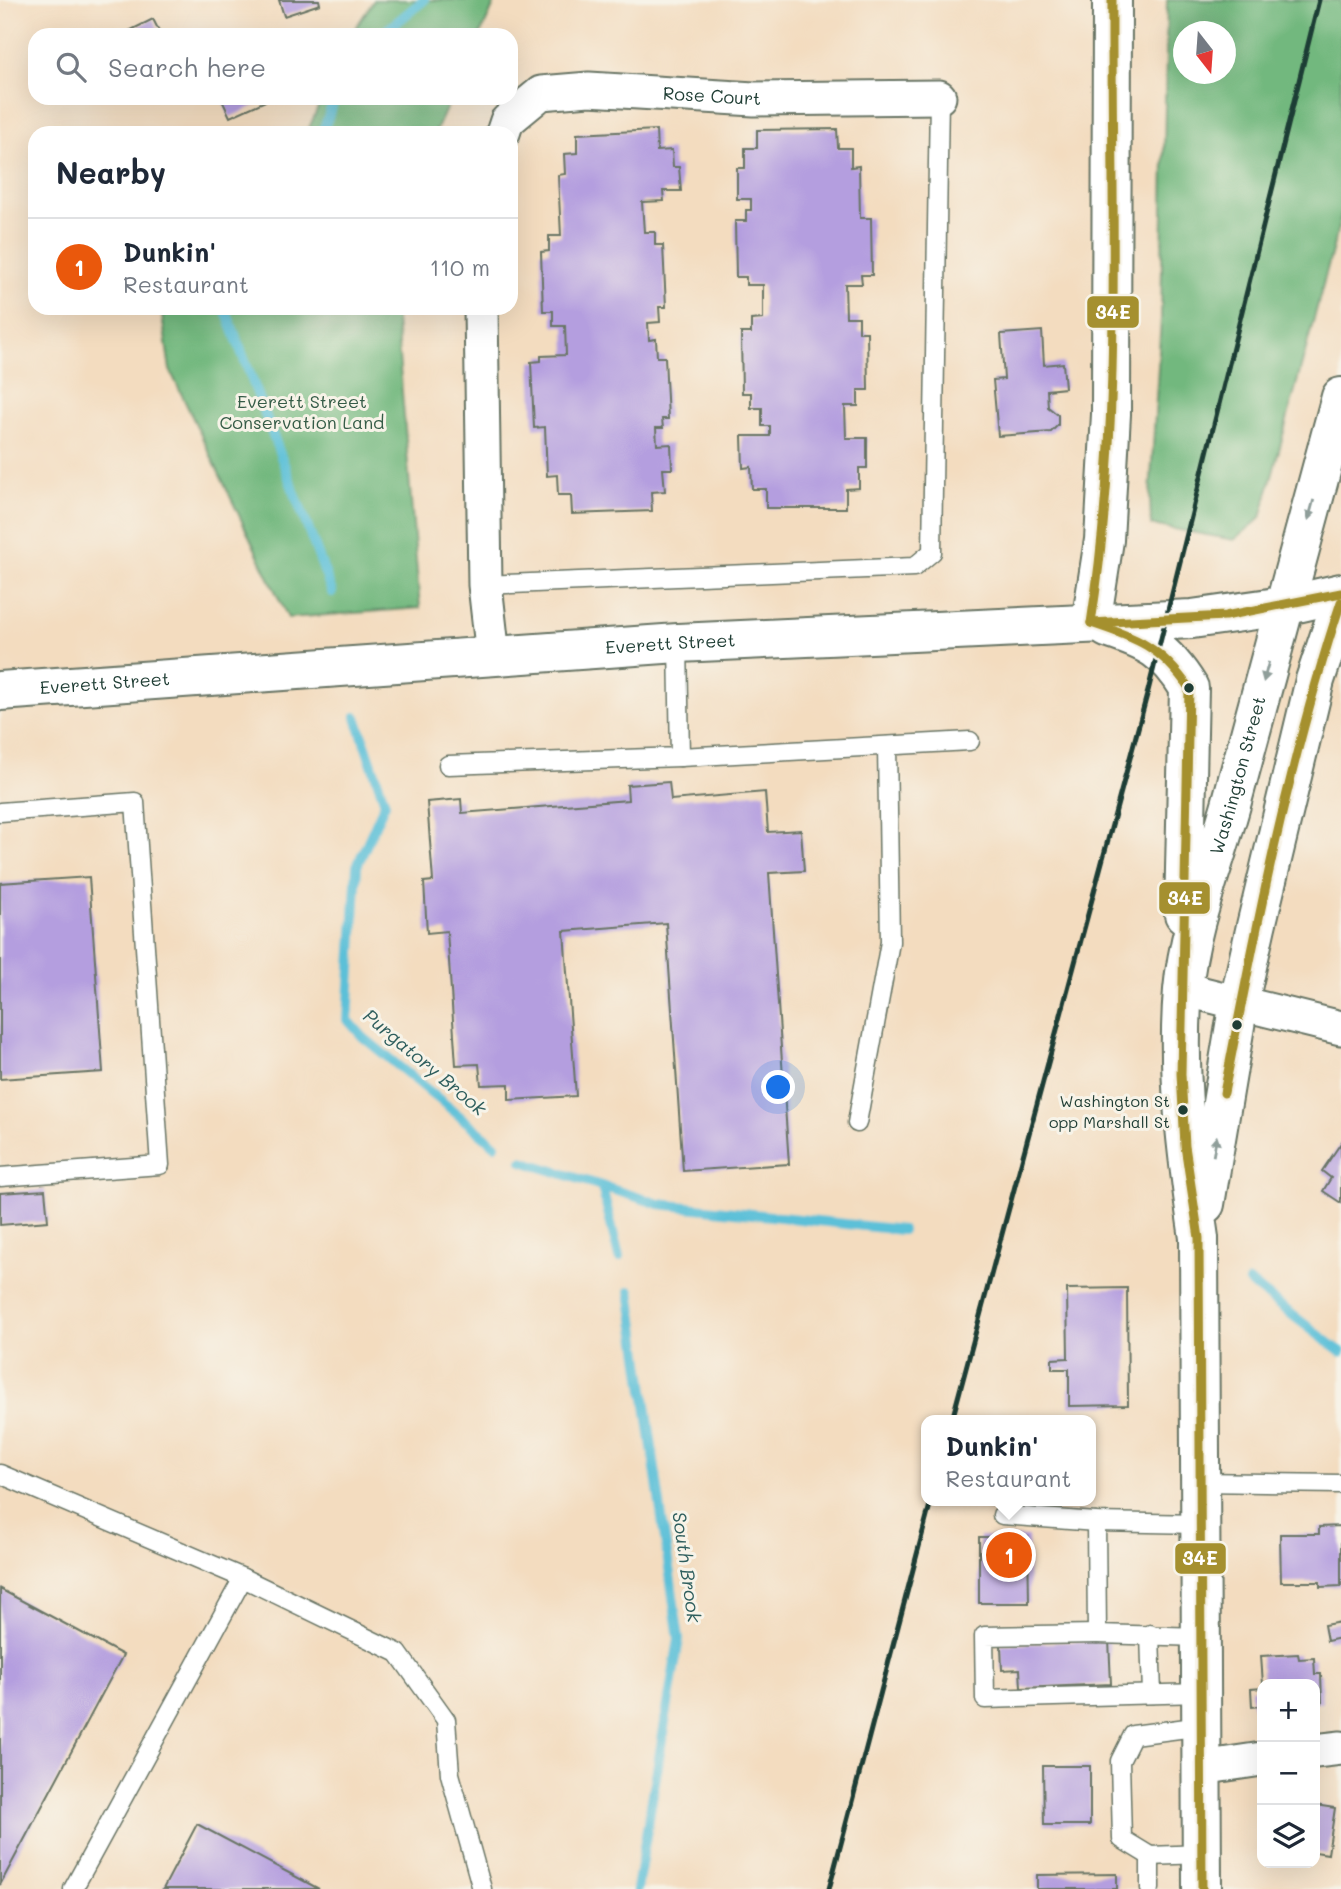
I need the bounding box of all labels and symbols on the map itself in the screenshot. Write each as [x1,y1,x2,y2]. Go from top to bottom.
north arrow [1173,21,1236,84]
street label: Rose Court [662,81,761,110]
line badge: 34E [1086,295,1140,329]
text: 34E [1095,299,1131,324]
park label: Everett Street Conservation Land [219,389,385,434]
one-way arrow [1305,500,1316,522]
street label: Everett Street [604,627,736,659]
one-way arrow [1260,662,1271,684]
street label: Everett Street [39,666,170,699]
unlabelled marker [1182,681,1196,695]
street label: Washington Street [1204,693,1271,857]
line badge: 34E [1158,881,1211,915]
text: 34E [1167,885,1203,910]
water label: Purgatory Brook [358,1003,493,1121]
unlabelled marker [1230,1018,1244,1032]
your location [761,1070,795,1104]
place label: Washington St opp Marshall St [1049,1090,1170,1132]
marker: Washington St opp Marshall St [1176,1103,1190,1117]
one-way arrow [1210,1135,1221,1157]
water label: South Brook [667,1510,708,1625]
pin: 1 [986,1529,1032,1581]
line badge: 34E [1174,1542,1227,1575]
text: 34E [1182,1545,1218,1570]

